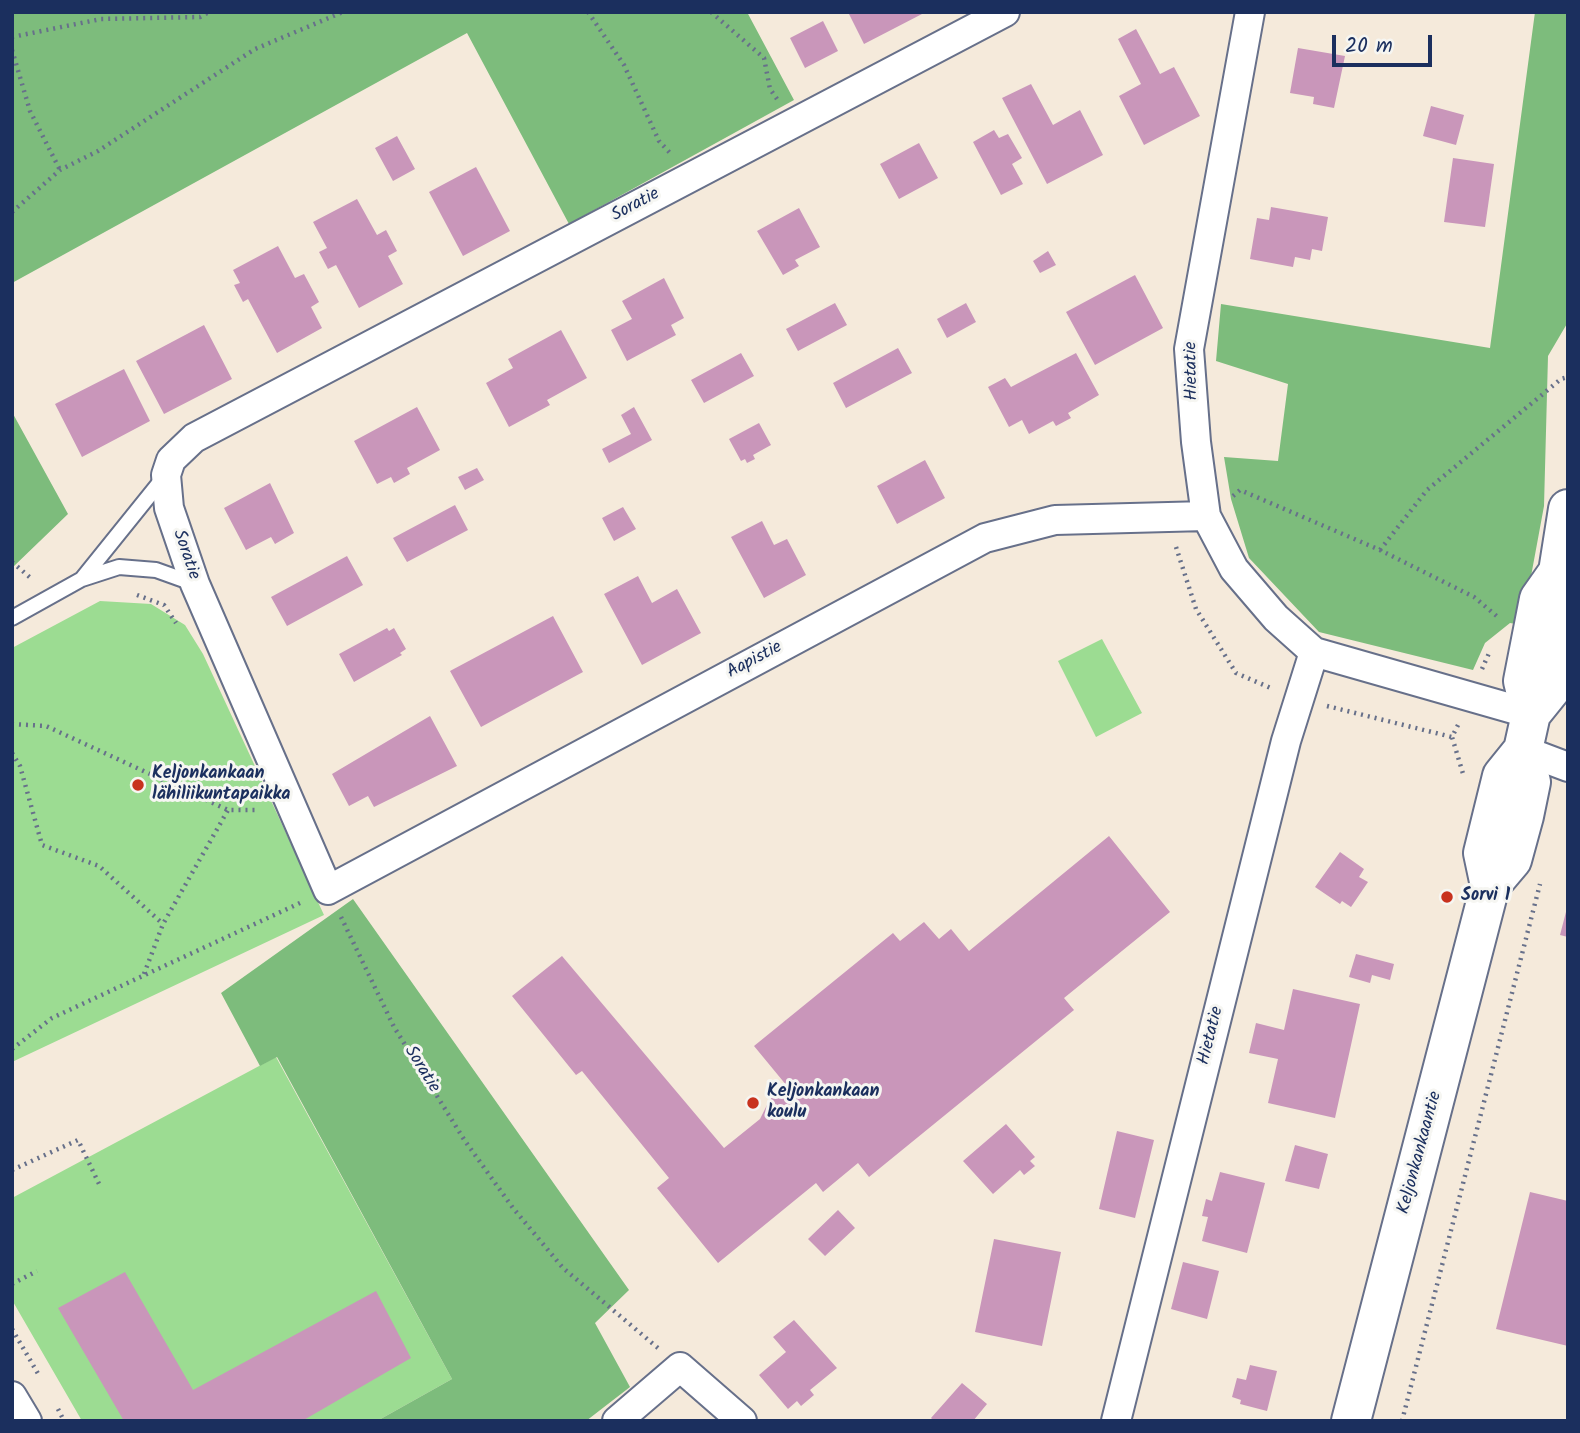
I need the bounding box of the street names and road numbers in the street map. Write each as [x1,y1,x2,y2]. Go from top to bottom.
street label: Soratie [608,184,664,228]
street label: Hietatie [1182,341,1204,401]
street label: Soratie [166,527,204,583]
street label: Aapistie [724,638,786,684]
street label: Hietatie [1194,1005,1230,1067]
street label: Soratie [398,1042,444,1098]
street label: Keljonkankaantie [1394,1089,1448,1217]

